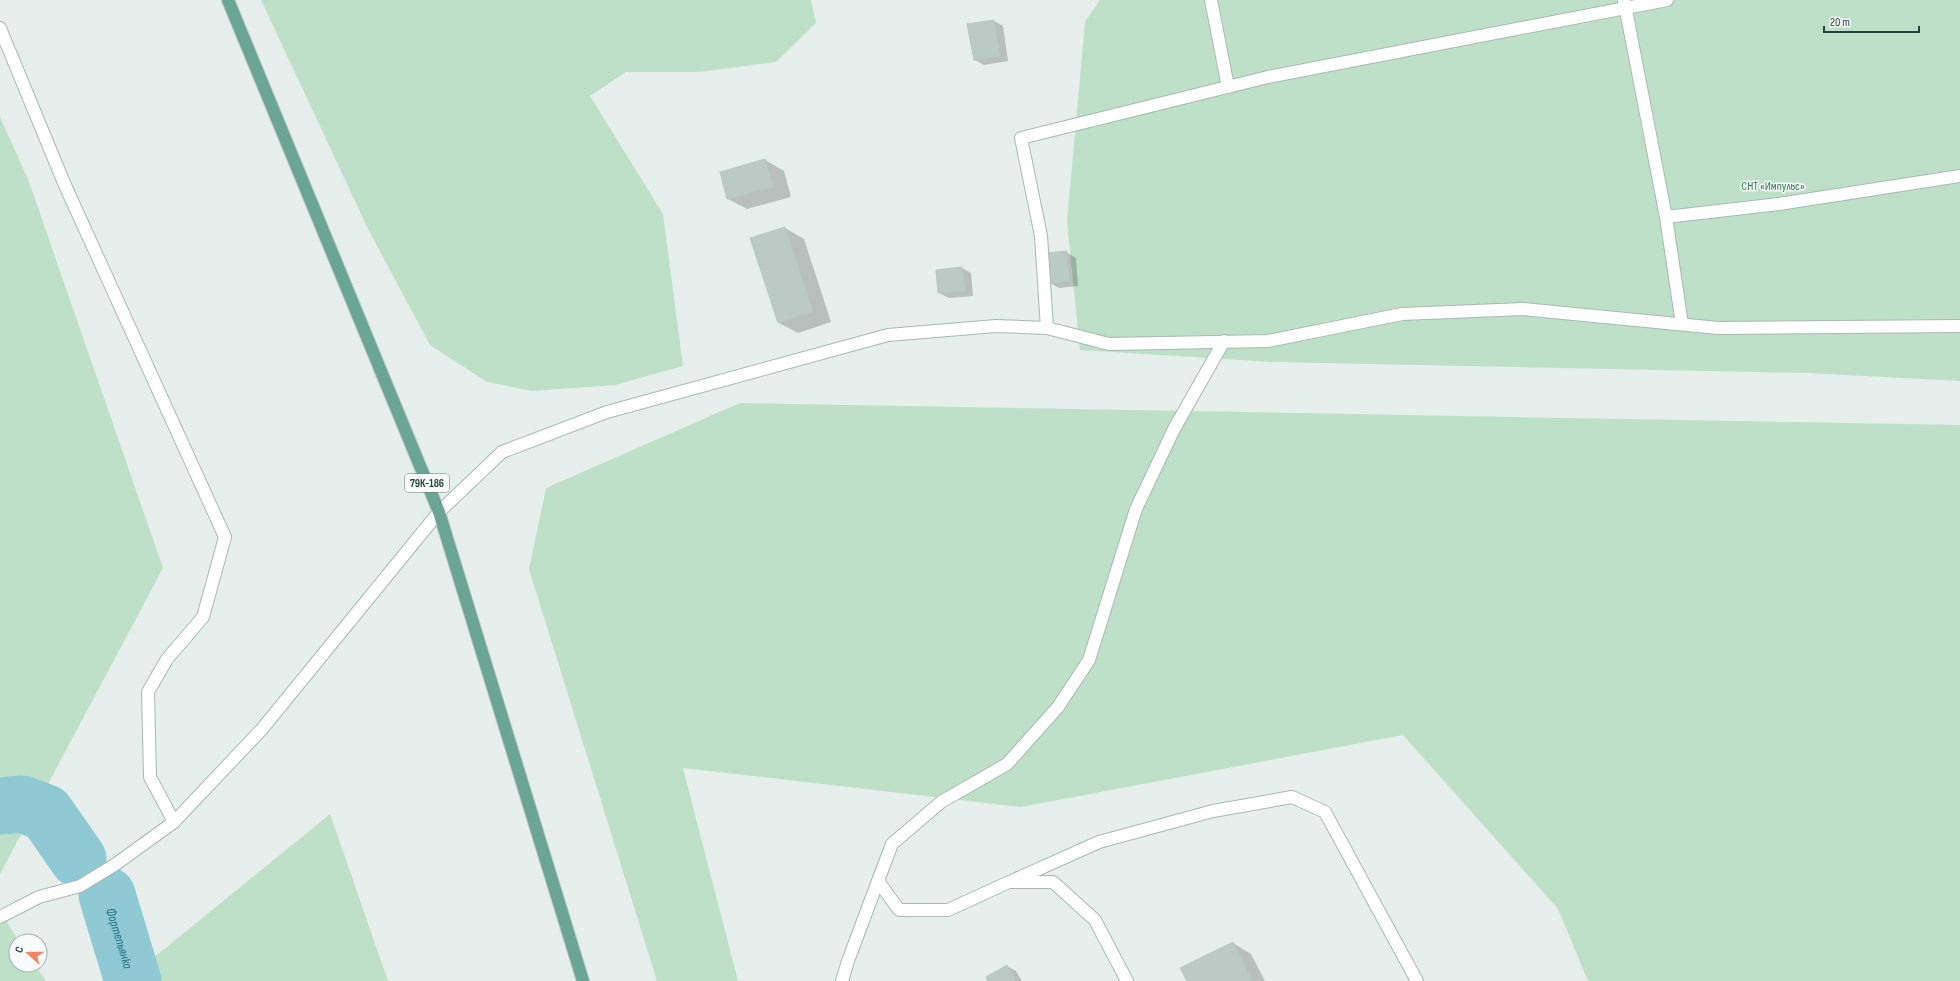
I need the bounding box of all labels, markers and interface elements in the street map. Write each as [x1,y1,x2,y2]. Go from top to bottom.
scale bar [1824,8,1919,34]
text: 20 m [1830,15,1850,30]
park label: СНТ «Импульс» [1741,179,1805,194]
road number: 79К-186 [405,474,449,492]
water label: Фортепьянка [102,906,136,971]
north arrow [8,933,48,973]
text: С [12,944,26,955]

